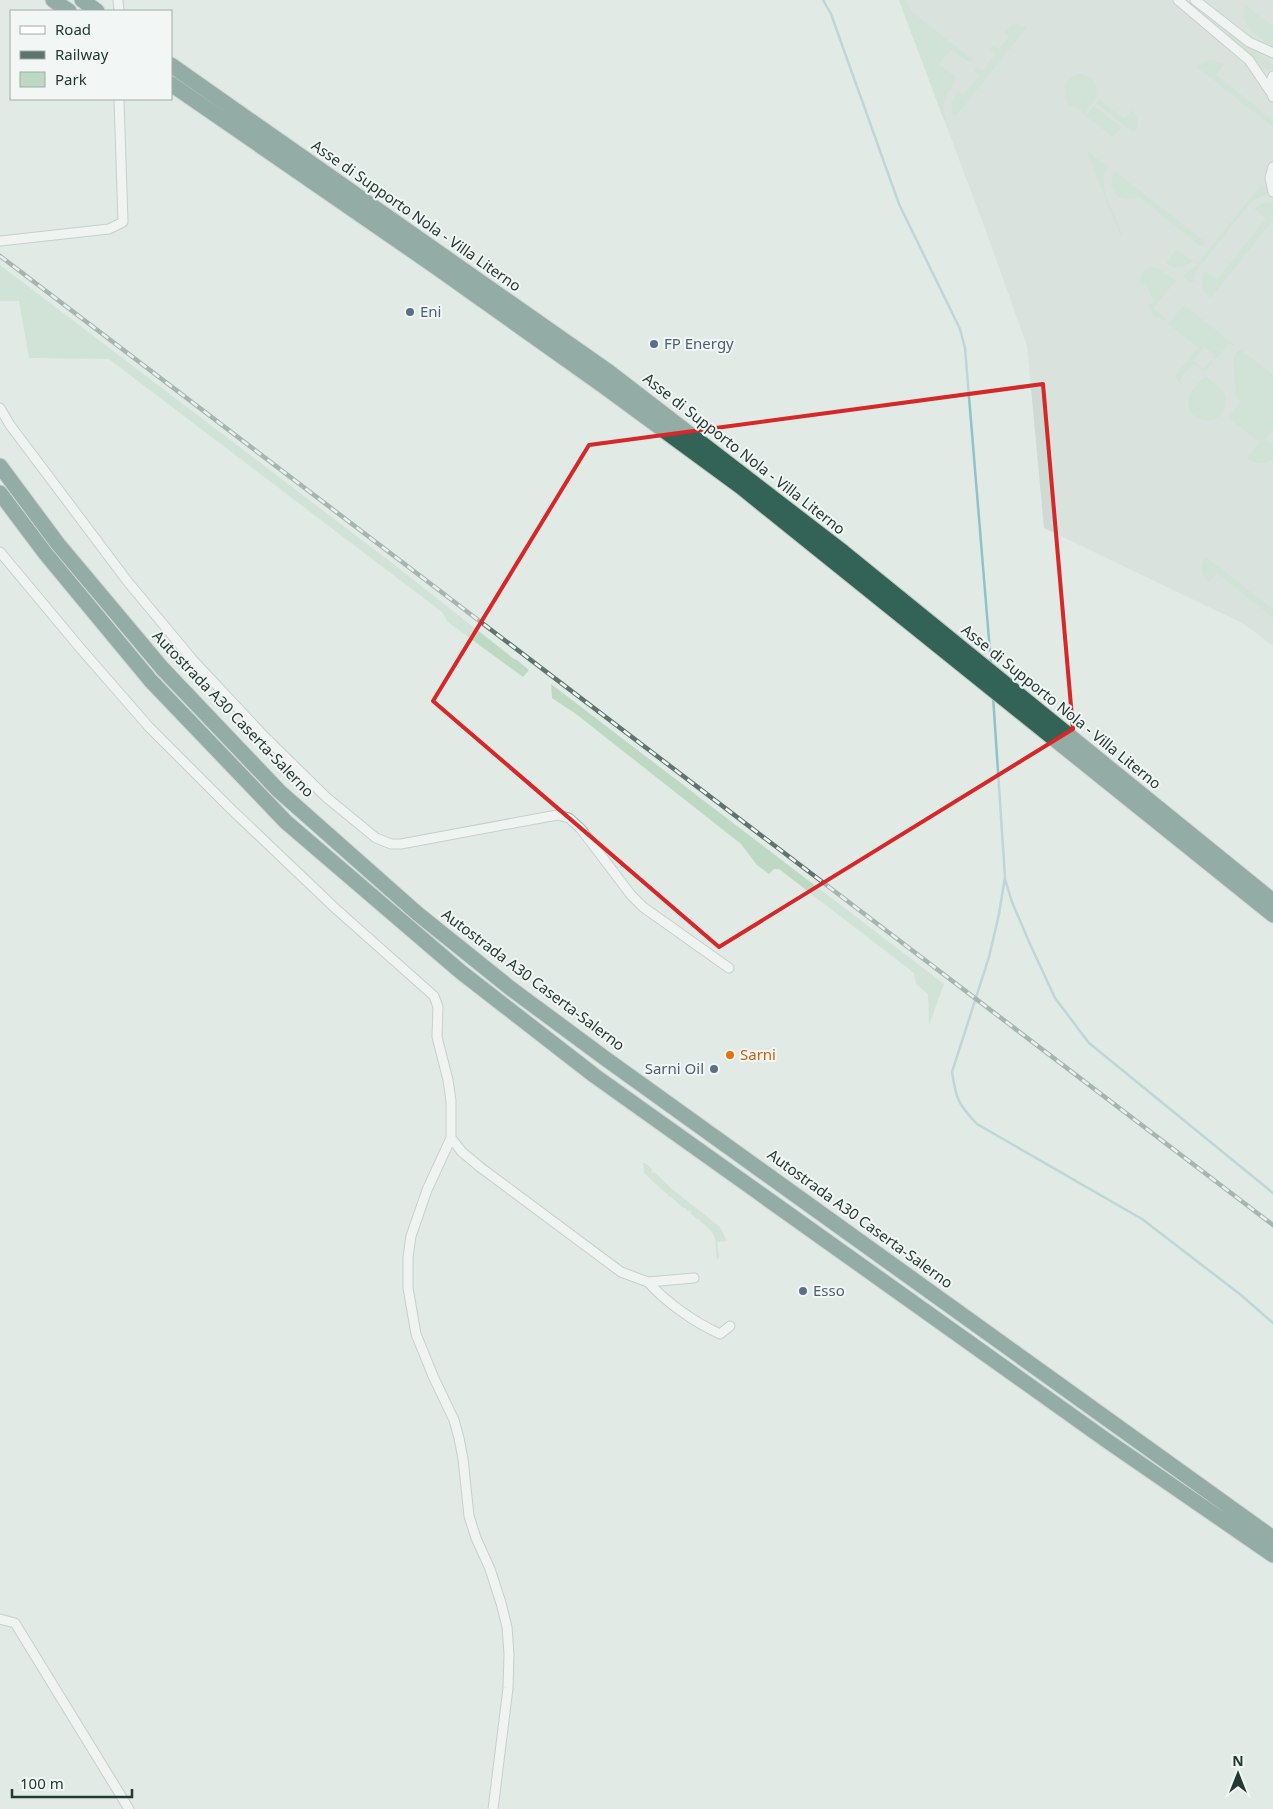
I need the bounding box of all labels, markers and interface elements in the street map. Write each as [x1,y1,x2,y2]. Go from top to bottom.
legend [10,10,172,100]
text: Road [55,19,91,39]
text: Railway [55,44,109,64]
text: Park [55,69,87,89]
street label: Asse di Supporto Nola - Villa Literno [308,135,525,295]
place label: Eni [420,301,441,321]
marker: Eni [404,306,416,318]
place label: FP Energy [664,333,734,353]
marker: FP Energy [648,338,660,350]
street label: Asse di Supporto Nola - Villa Literno [639,368,850,538]
street label: Asse di Supporto Nola - Villa Literno [958,619,1166,793]
street label: Autostrada A30 Caserta-Salerno [149,626,319,801]
street label: Autostrada A30 Caserta-Salerno [438,904,629,1055]
place label: Sarni [740,1044,776,1064]
marker: Sarni [724,1049,736,1061]
place label: Sarni Oil [645,1058,704,1078]
marker: Sarni Oil [708,1063,720,1075]
street label: Autostrada A30 Caserta-Salerno [764,1144,957,1292]
place label: Esso [813,1280,845,1300]
marker: Esso [797,1285,809,1297]
north arrow [1213,1749,1263,1799]
text: N [1232,1751,1244,1770]
scale bar [12,1766,132,1798]
text: 100 m [20,1773,64,1793]

